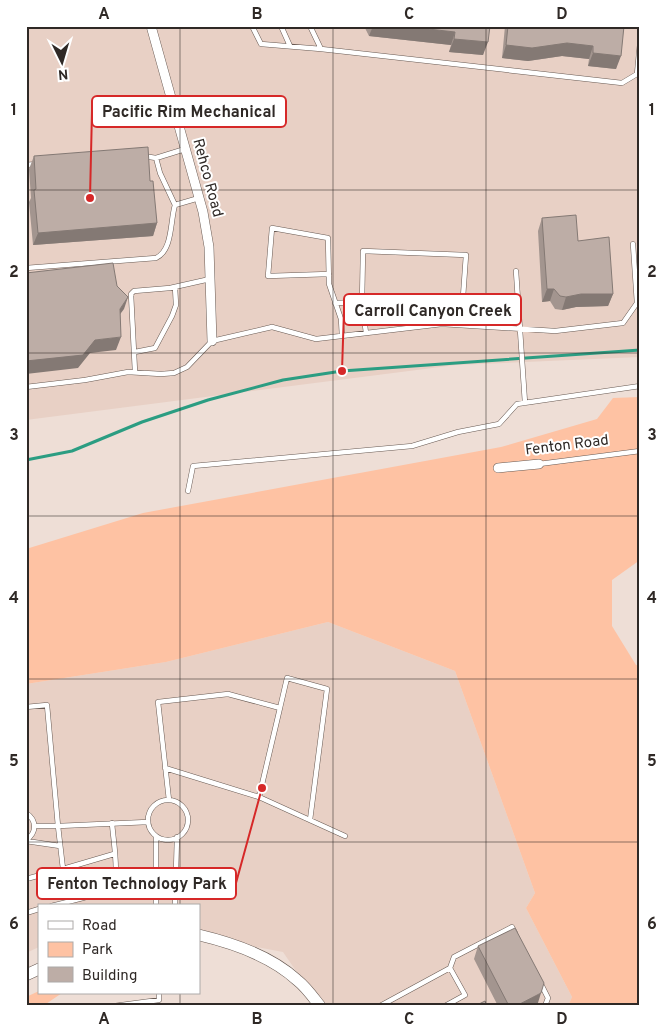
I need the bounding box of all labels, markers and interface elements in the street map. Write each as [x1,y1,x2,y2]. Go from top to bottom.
text: A [98,5,110,25]
text: B [251,5,263,25]
text: C [404,5,414,25]
text: D [556,5,568,25]
north arrow [38,38,88,88]
text: N [57,65,69,82]
callout: Pacific Rim Mechanical [92,96,286,127]
text: 1 [11,101,17,121]
text: 1 [649,101,655,121]
text: Pacific Rim Mechanical [102,103,276,123]
street label: Rehco Road [187,137,227,219]
text: 2 [9,263,19,283]
text: 2 [647,263,657,283]
callout: Carroll Canyon Creek [344,294,521,325]
text: Carroll Canyon Creek [354,302,512,322]
text: 3 [9,426,19,446]
text: 3 [647,426,657,446]
street label: Fenton Road [524,431,610,461]
text: 4 [9,589,19,609]
text: 4 [647,589,657,609]
text: 5 [9,752,19,772]
text: 5 [647,752,657,772]
callout: Fenton Technology Park [37,868,236,899]
text: Fenton Technology Park [47,875,227,895]
legend [38,904,200,994]
text: 6 [9,915,19,935]
text: 6 [647,915,657,935]
text: Road [82,917,117,936]
text: Park [82,941,113,960]
text: Building [82,967,137,986]
text: A [98,1010,110,1030]
text: B [251,1010,263,1030]
text: C [404,1010,414,1030]
text: D [556,1010,568,1030]

